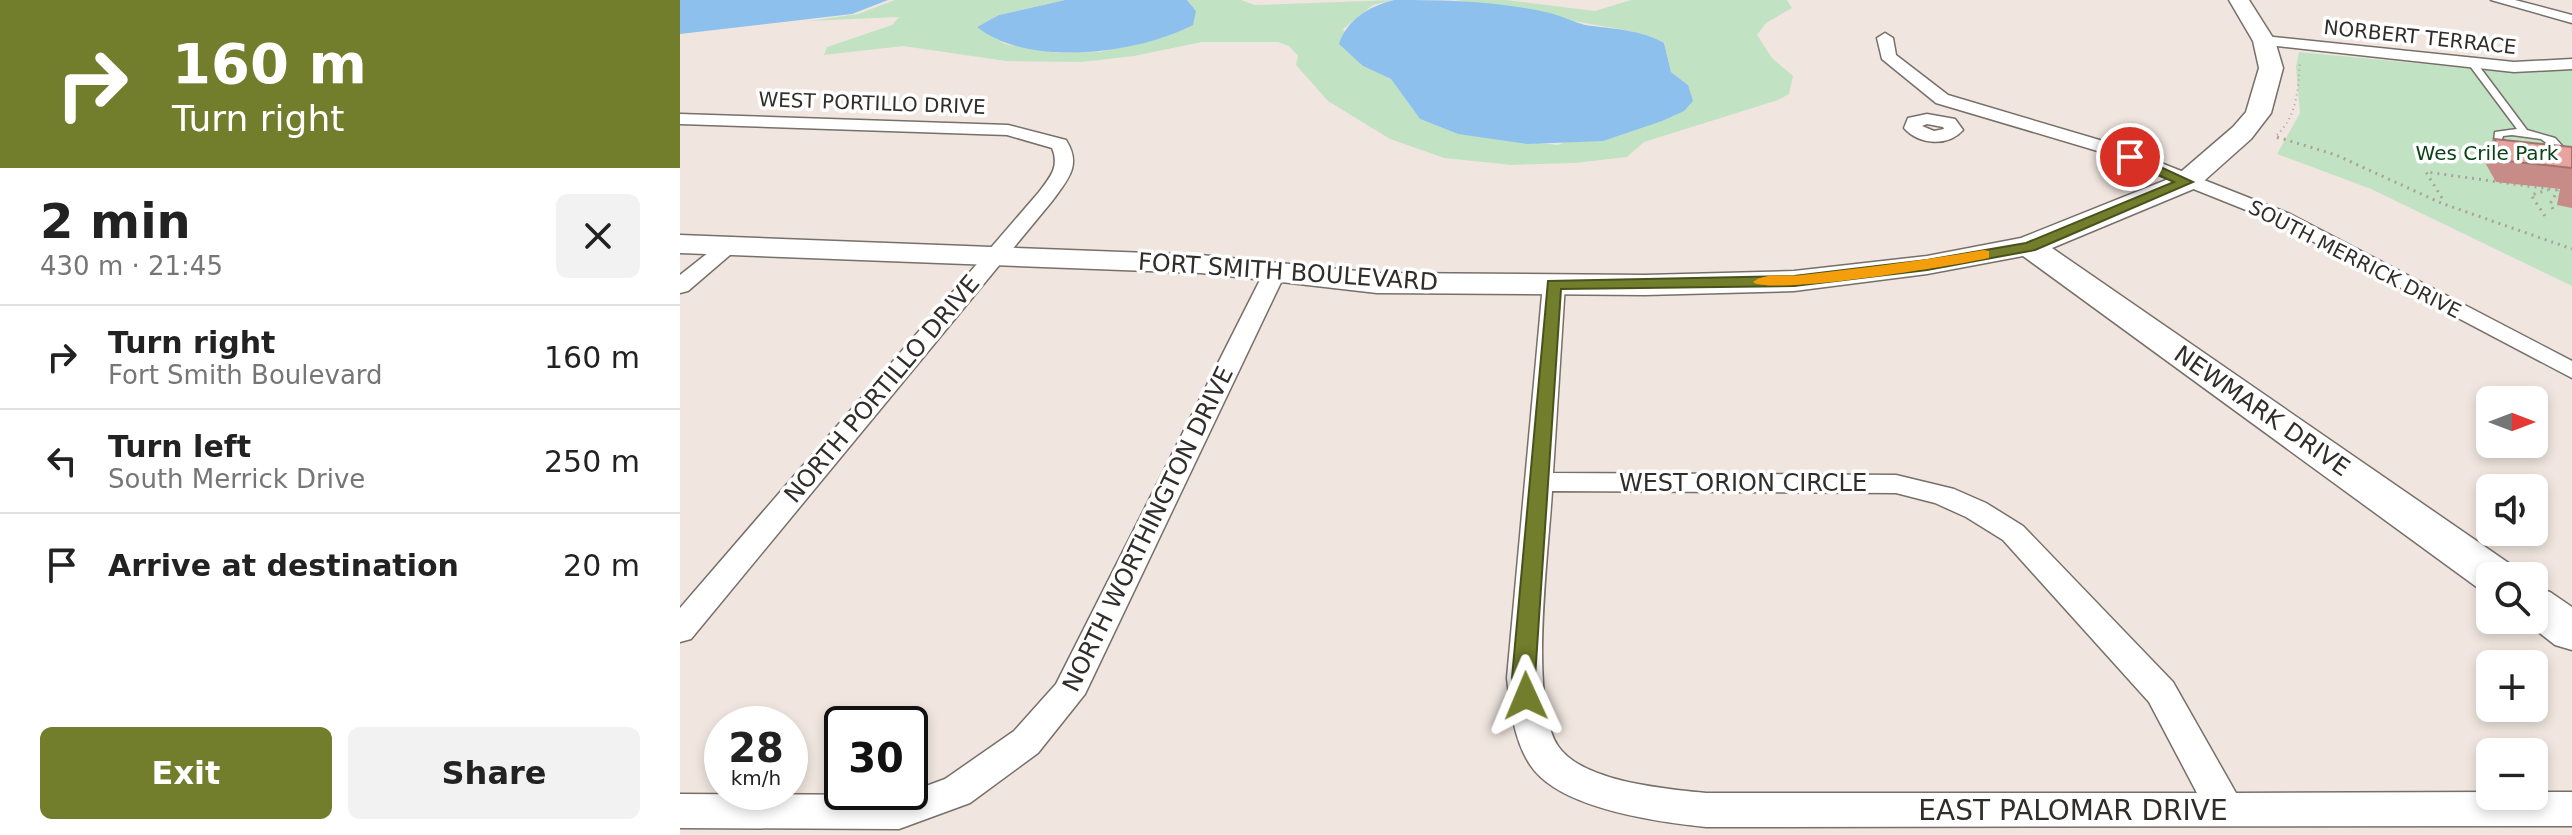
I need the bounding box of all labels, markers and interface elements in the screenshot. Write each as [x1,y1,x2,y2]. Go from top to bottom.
street label: NORBERT TERRACE [2322,15,2518,59]
text: 160 m [172,31,367,96]
icon: right [40,32,144,136]
street label: WEST PORTILLO DRIVE [758,87,986,119]
text: Turn right [172,98,344,139]
pin [2096,123,2164,191]
icon: arrive [2108,135,2152,179]
park label: Wes Crile Park [2416,141,2559,165]
text: 2 min [40,193,191,249]
button: close [556,194,640,278]
street label: SOUTH MERRICK DRIVE [2245,195,2465,323]
street label: FORT SMITH BOULEVARD [1137,248,1439,296]
text: 430 m · 21:45 [40,251,223,281]
street label: NORTH PORTILLO DRIVE [779,270,985,508]
text: Turn right [108,325,275,360]
icon: right [40,335,84,379]
text: 160 m [544,340,640,375]
street label: NEWMARK DRIVE [2169,340,2355,482]
text: Fort Smith Boulevard [108,360,383,390]
street label: NORTH WORTHINGTON DRIVE [1057,362,1239,696]
north arrow [2476,386,2548,458]
map controls [2476,386,2548,810]
text: Turn left [108,429,251,464]
icon: left [40,439,84,483]
text: 250 m [544,444,640,479]
text: South Merrick Drive [108,464,365,494]
street label: WEST ORION CIRCLE [1619,469,1867,497]
button: sound [2476,474,2548,546]
icon: arrive [40,543,84,587]
text: Arrive at destination [108,548,459,583]
text: 20 m [563,548,640,583]
button: search [2476,562,2548,634]
button: + [2476,650,2548,722]
position arrow [1484,654,1568,738]
speed limit sign: 30 [824,706,928,810]
text: 28 [728,725,784,771]
button: Exit [40,727,332,819]
button: Share [348,727,640,819]
button: − [2476,738,2548,810]
text: km/h [731,766,781,790]
street label: EAST PALOMAR DRIVE [1918,794,2228,827]

